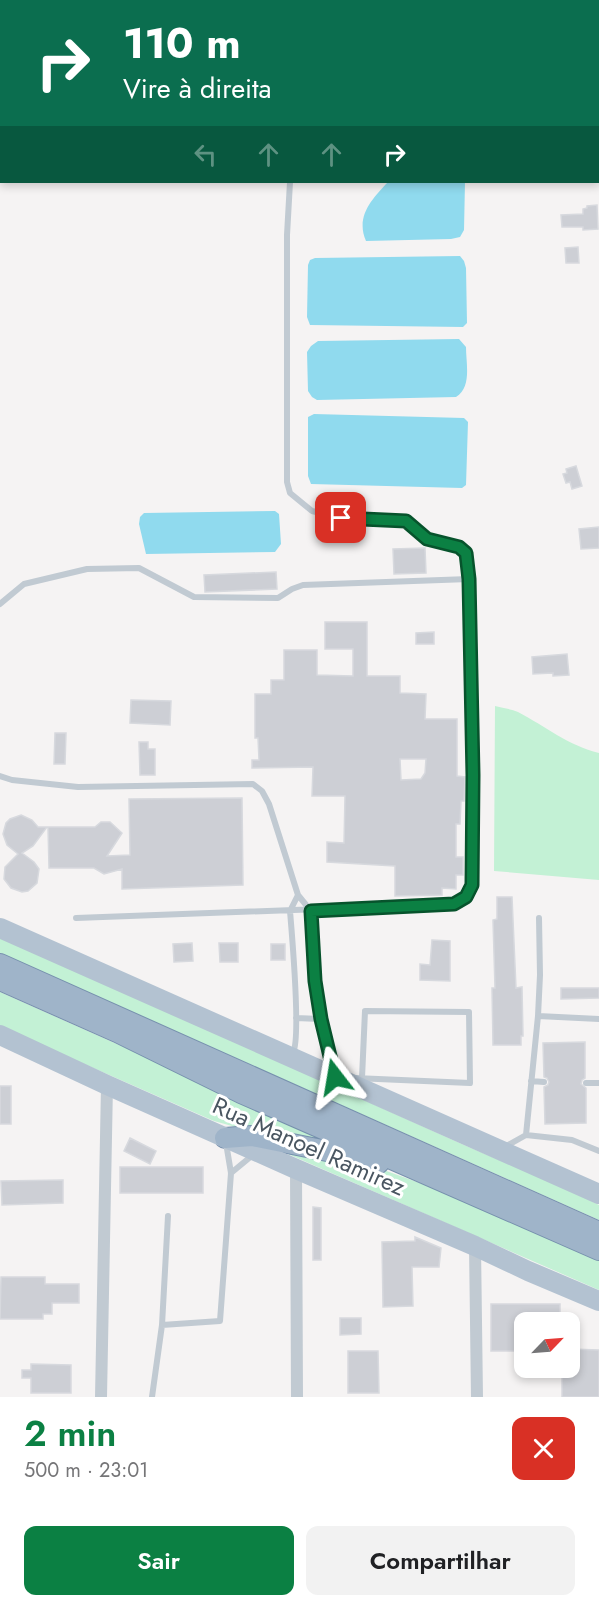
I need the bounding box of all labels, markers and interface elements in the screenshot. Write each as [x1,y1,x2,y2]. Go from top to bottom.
text: 110 m [123,13,241,74]
icon: right [24,24,102,102]
text: Vire à direita [123,69,272,108]
icon: left [189,138,222,171]
icon: ahead [252,138,285,171]
icon: ahead [315,138,348,171]
icon: right [378,138,411,171]
pin [315,492,366,543]
icon: arrive [324,501,357,534]
position arrow [303,1045,367,1109]
street label: Rua Manoel Ramirez [207,1088,411,1204]
north arrow [514,1312,580,1378]
map controls [514,1312,580,1378]
text: 2 min [24,1407,116,1459]
button: close [512,1417,575,1480]
text: 500 m · 23:01 [24,1456,148,1485]
button: Sair [24,1526,294,1595]
button: Compartilhar [306,1526,575,1595]

